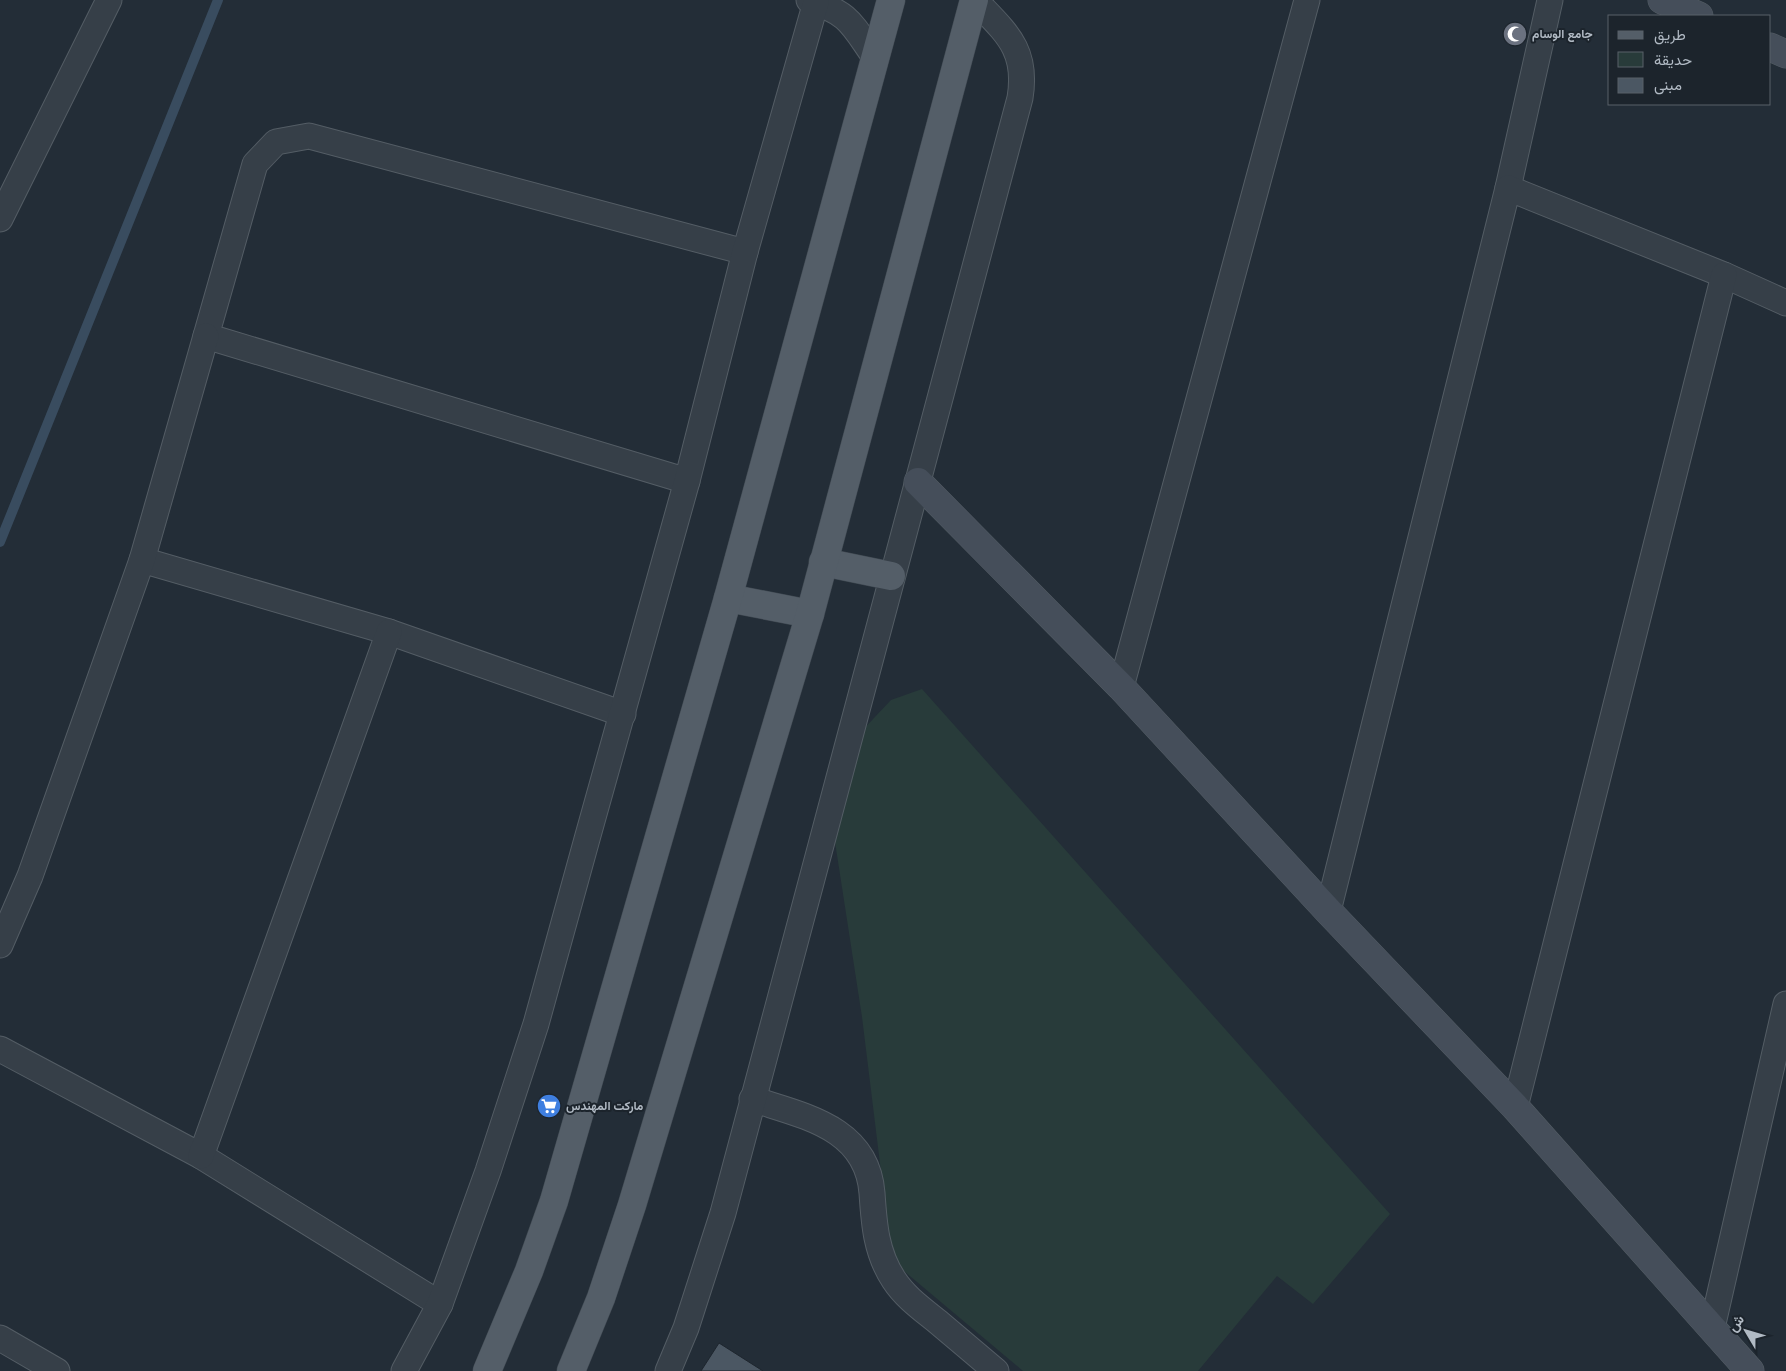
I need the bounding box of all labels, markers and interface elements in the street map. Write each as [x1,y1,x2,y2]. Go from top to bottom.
legend [1608,15,1771,105]
mosque icon: جامع الوسام [1502,21,1528,47]
text: طريق [1654,25,1686,45]
place label: جامع الوسام [1532,26,1593,42]
text: حديقة [1654,50,1692,69]
text: مبنى [1654,75,1682,95]
supermarket icon: ماركت المهندس [536,1093,562,1119]
place label: ماركت المهندس [566,1098,644,1114]
north arrow [1721,1306,1771,1356]
text: ش [1723,1311,1748,1335]

